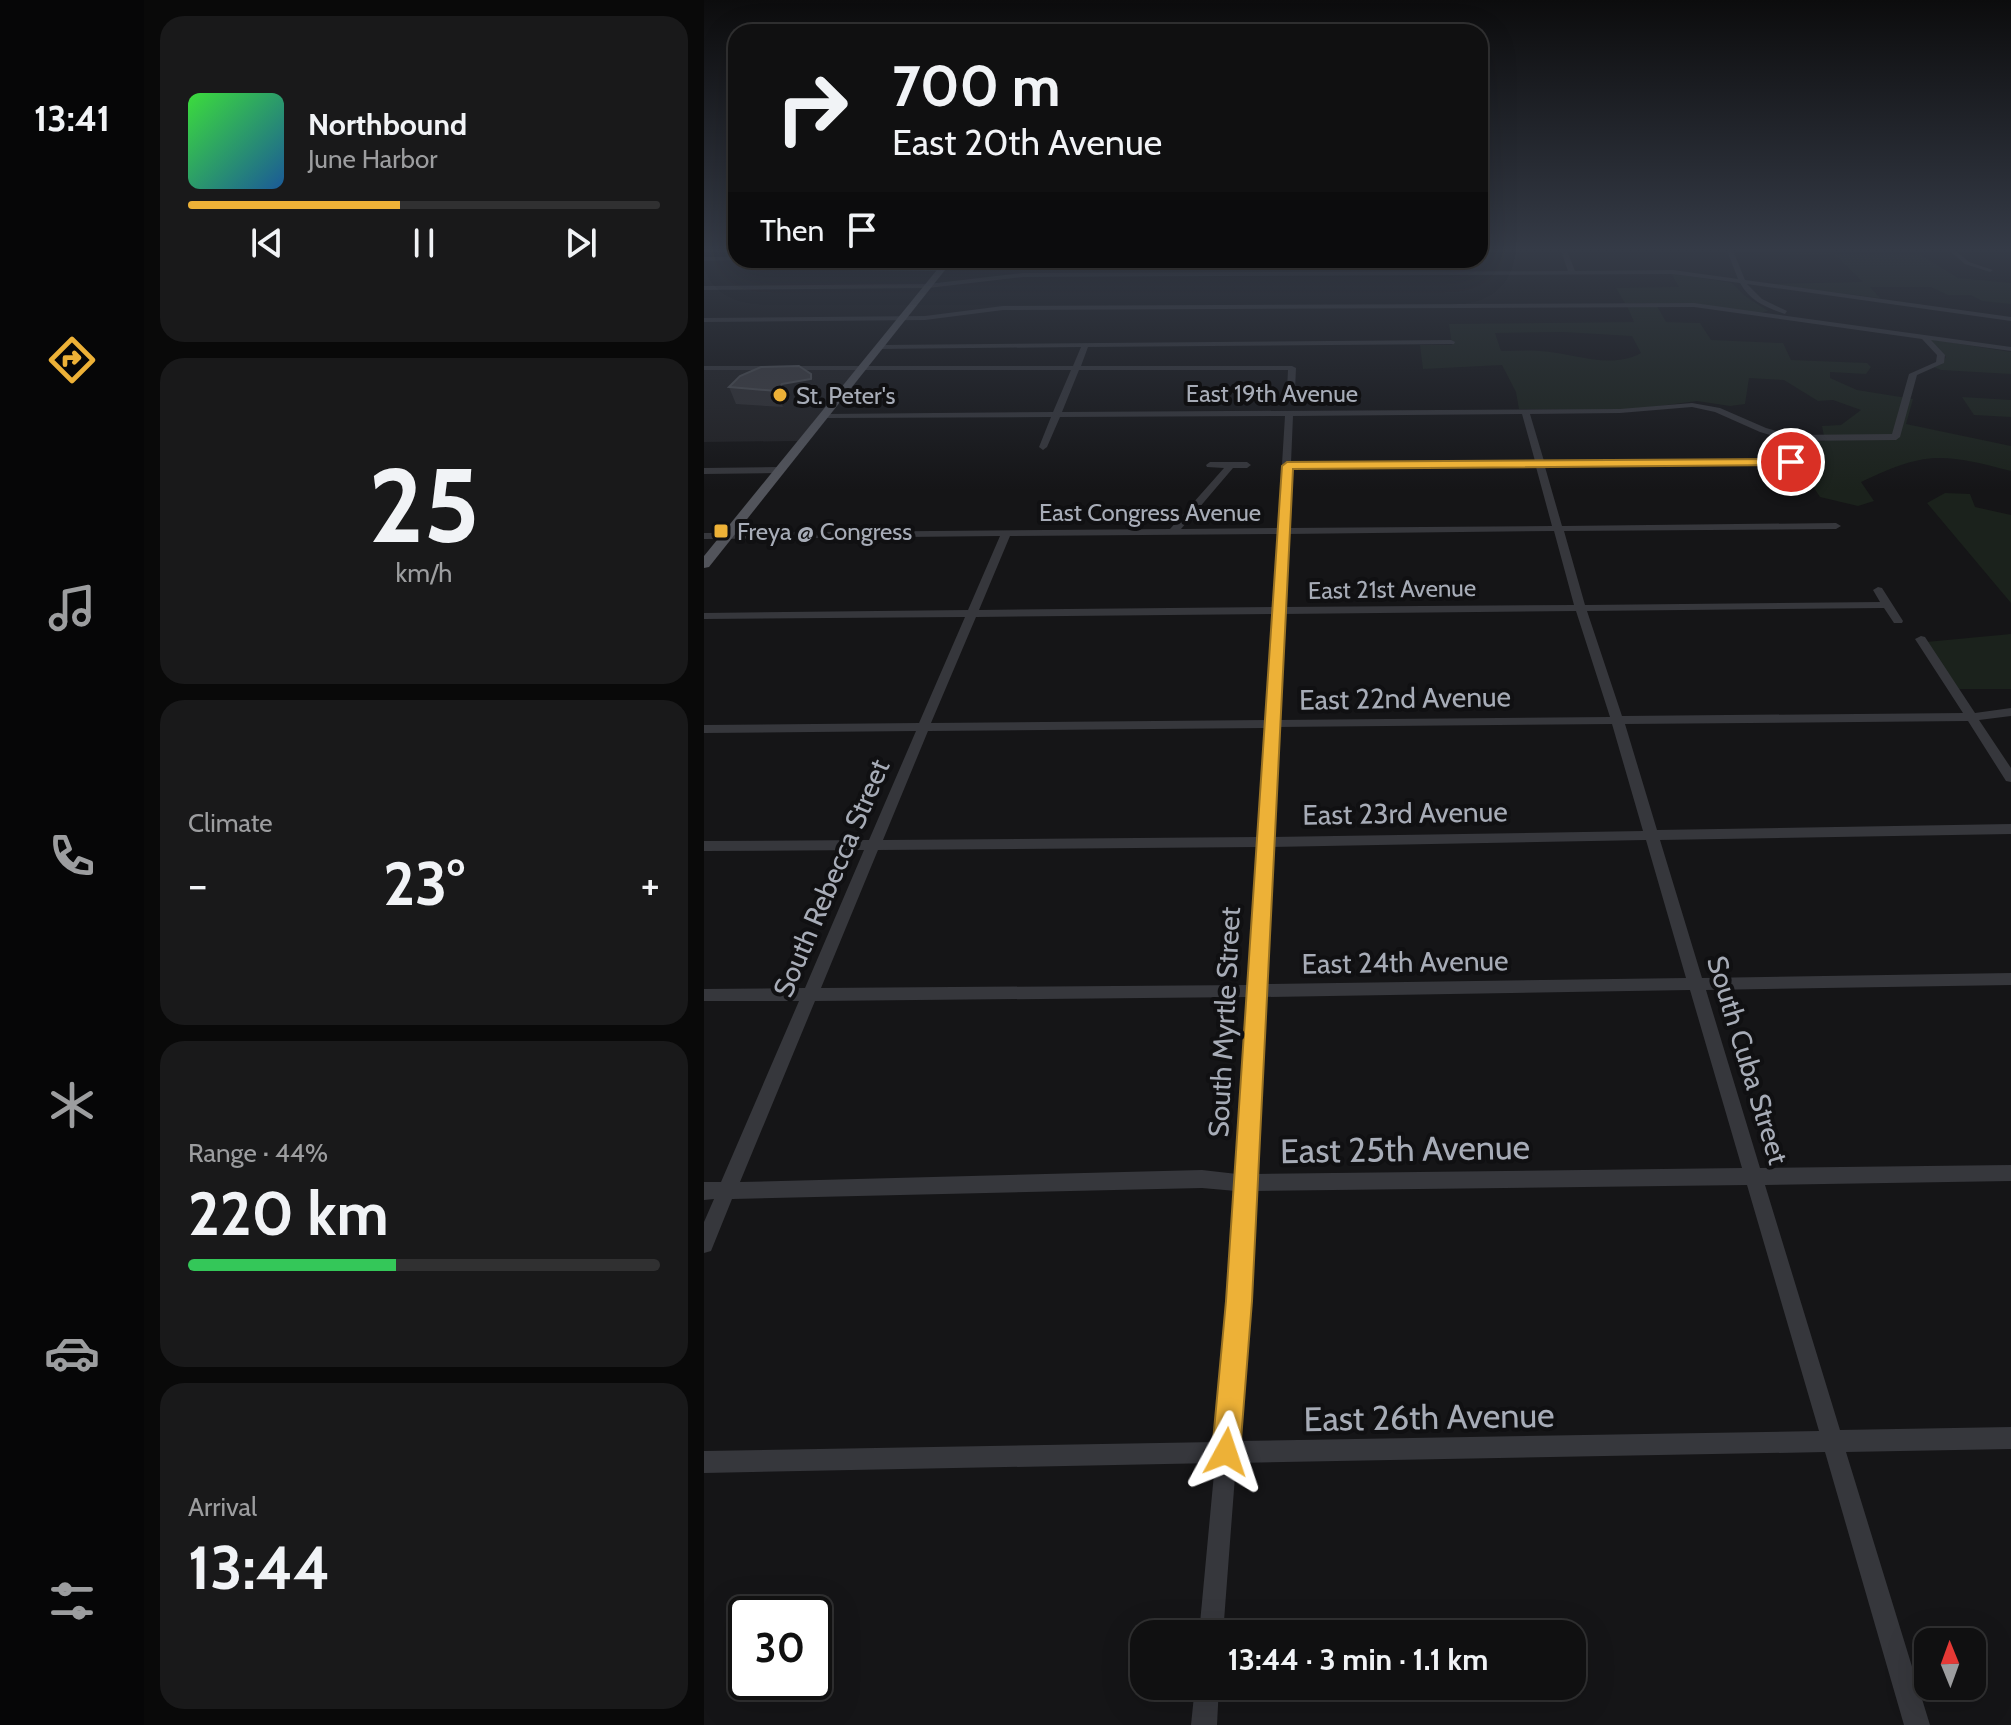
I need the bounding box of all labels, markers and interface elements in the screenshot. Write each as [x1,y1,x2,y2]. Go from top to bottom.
text: 700 m [892,52,1060,120]
icon: right [760,56,864,160]
text: 13:41 [34,96,110,140]
text: Northbound [308,106,467,143]
text: East 20th Avenue [892,120,1162,164]
text: June Harbor [308,143,437,175]
icon: arrive [840,208,884,252]
text: Then [760,212,824,249]
icon: previous [245,221,289,265]
icon: pause [402,221,446,265]
icon: next [559,221,603,265]
icon: directions [44,332,100,388]
street label: East 19th Avenue [1186,379,1358,408]
place label: St. Peter's [796,381,896,410]
marker: St. Peter's [771,386,789,404]
pin [1757,428,1825,496]
icon: arrive [1769,440,1813,484]
text: 25 [369,442,479,568]
street label: East Congress Avenue [1039,498,1261,527]
place label: Freya @ Congress [737,517,912,546]
marker: Freya @ Congress [712,522,730,540]
text: km/h [396,557,452,589]
street label: East 21st Avenue [1308,573,1476,605]
icon: music [44,580,100,636]
street label: East 22nd Avenue [1299,679,1511,717]
street label: South Rebecca Street [766,754,896,1002]
street label: East 23rd Avenue [1302,794,1508,832]
text: Climate [188,807,273,839]
icon: phone [44,828,100,884]
text: 23° [383,847,465,920]
text: − [188,858,207,911]
text: + [641,858,660,911]
street label: South Myrtle Street [1201,906,1247,1138]
street label: East 24th Avenue [1301,943,1509,981]
street label: South Cuba Street [1700,952,1796,1168]
icon: climate [44,1077,100,1133]
street label: East 25th Avenue [1280,1126,1530,1172]
text: Range · 44% [188,1137,328,1169]
text: 220 km [188,1177,389,1250]
icon: car [44,1325,100,1381]
street label: East 26th Avenue [1303,1394,1555,1440]
position arrow [1184,1410,1268,1494]
text: Arrival [188,1491,257,1523]
text: 13:44 [188,1531,330,1604]
icon: filters [44,1573,100,1629]
speed limit sign: 30 [728,1596,832,1700]
north arrow [1914,1628,1986,1700]
map controls [1914,1628,1986,1700]
text: 13:44 · 3 min · 1.1 km [1228,1641,1488,1678]

